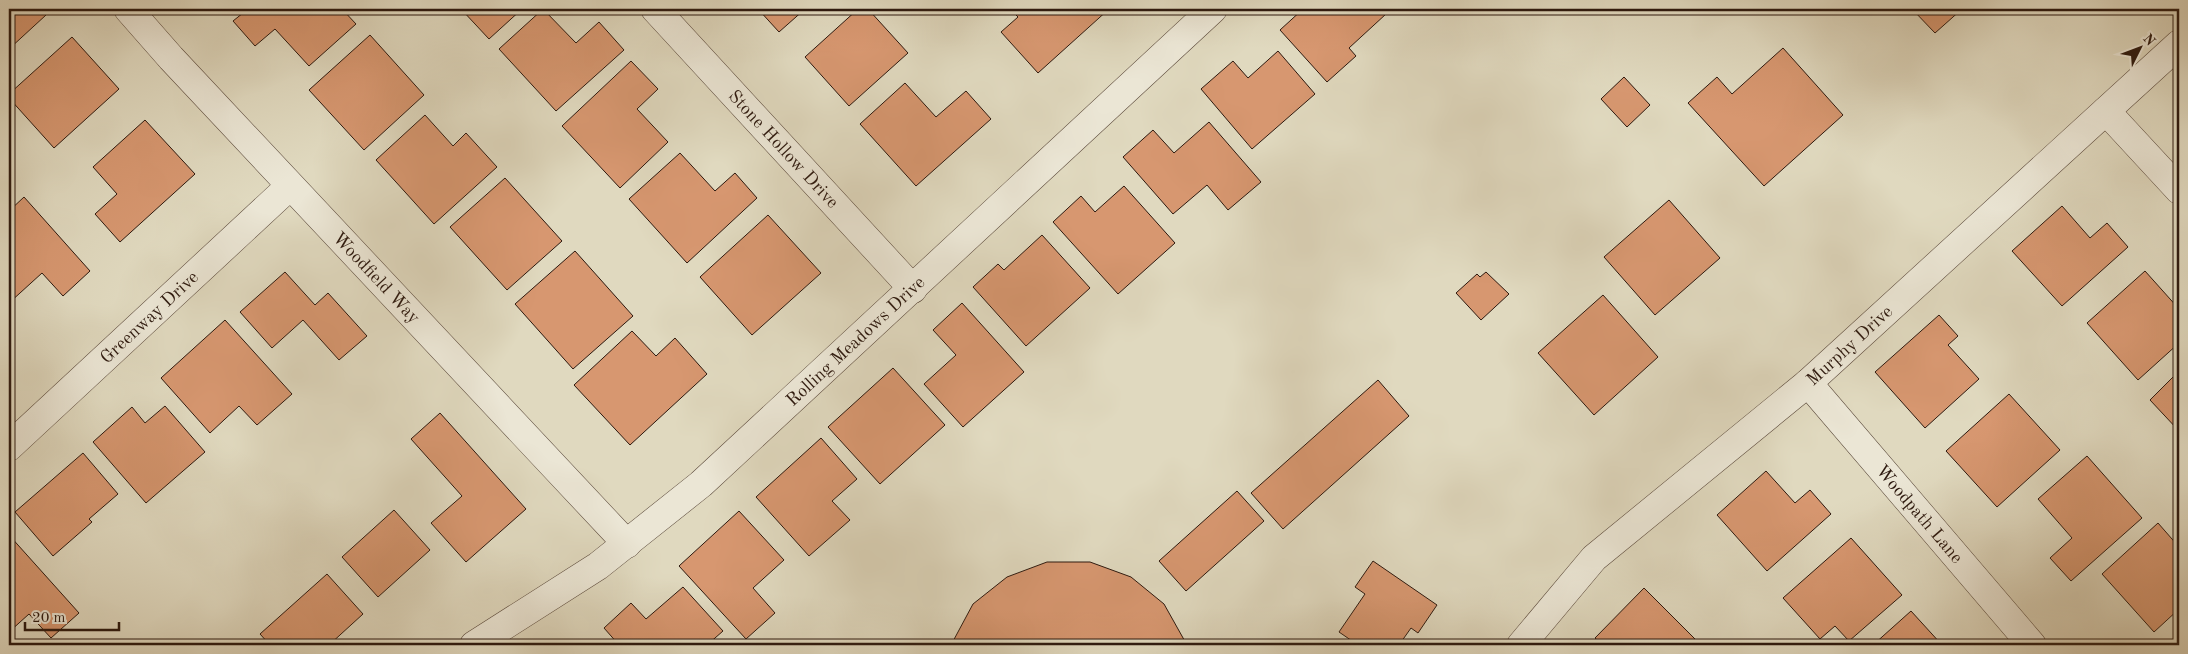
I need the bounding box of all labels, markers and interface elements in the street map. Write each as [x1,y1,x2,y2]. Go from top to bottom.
north arrow [2116,22,2166,72]
text: N [2140,31,2158,49]
street label: Stone Hollow Drive [724,87,842,212]
street label: Woodfield Way [329,229,423,328]
street label: Greenway Drive [97,268,202,367]
street label: Rolling Meadows Drive [783,273,928,410]
street label: Murphy Drive [1804,303,1896,389]
street label: Woodpath Lane [1872,462,1966,567]
scale bar [25,599,119,631]
text: 20 m [32,611,66,626]

